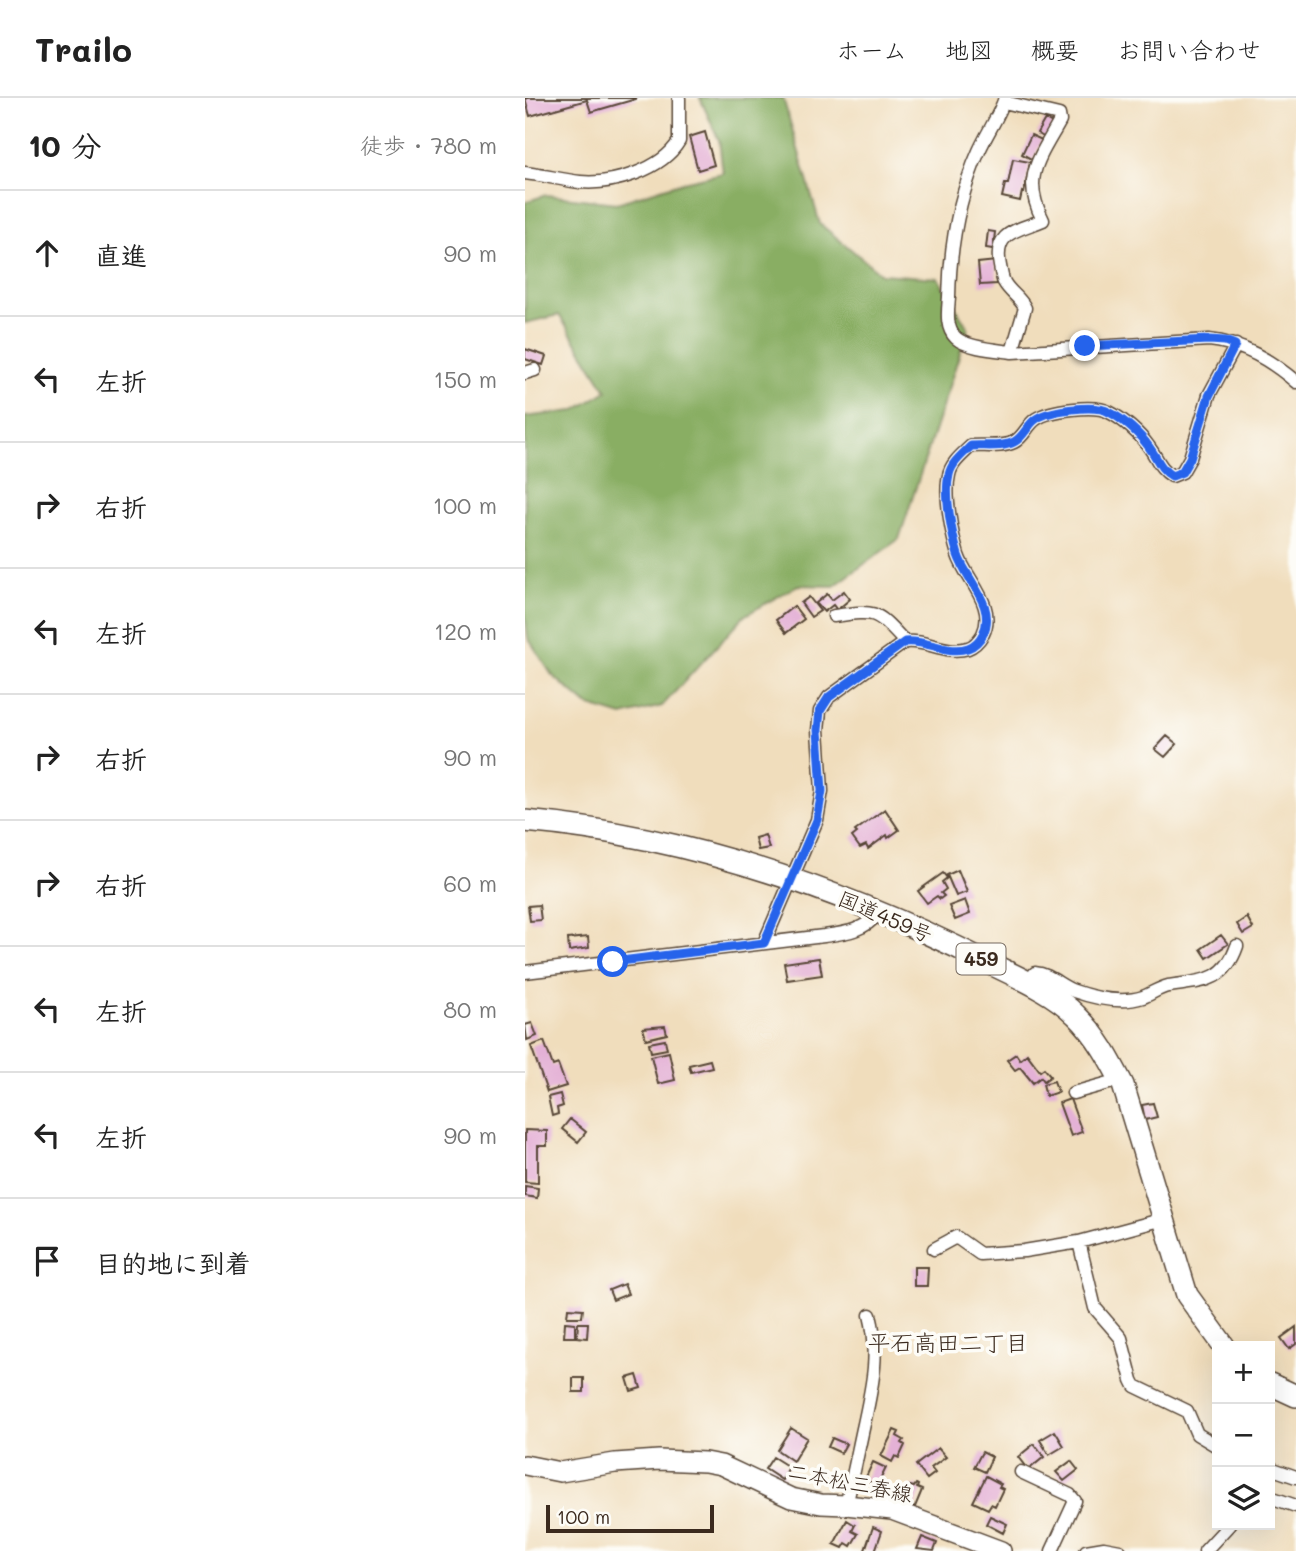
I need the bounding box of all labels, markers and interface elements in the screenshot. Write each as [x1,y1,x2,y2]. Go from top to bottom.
text: Trailo [35,27,132,70]
text: ホーム [836,34,907,65]
text: 地図 [945,34,993,65]
text: 概要 [1031,34,1079,65]
text: お問い合わせ [1117,34,1261,65]
text: 10 分 [28,125,101,165]
text: 徒歩 · 780 m [360,130,497,160]
icon: ahead [28,234,66,272]
text: 直進 [95,238,147,272]
text: 90 m [444,238,497,268]
route end [1069,330,1100,361]
icon: left [28,360,66,398]
text: 左折 [95,364,147,398]
text: 150 m [433,364,497,394]
icon: right [28,486,66,524]
text: 右折 [95,490,147,524]
text: 100 m [433,490,497,520]
icon: left [28,612,66,650]
text: 左折 [95,616,147,650]
text: 120 m [434,616,497,646]
icon: right [28,738,66,776]
text: 右折 [95,742,147,776]
text: 90 m [444,742,497,772]
icon: right [28,864,66,902]
text: 右折 [95,868,147,902]
text: 60 m [443,868,497,898]
street label: 国道459号 [834,884,937,948]
road number: 459 [957,944,1005,974]
route start [597,946,628,977]
icon: left [28,990,66,1028]
text: 左折 [95,994,147,1028]
text: 80 m [443,994,497,1024]
icon: left [28,1116,66,1154]
text: 左折 [95,1120,147,1154]
text: 90 m [444,1120,497,1150]
icon: arrive [28,1242,66,1280]
text: 目的地に到着 [95,1246,251,1280]
district label: 平石高田二丁目 [868,1327,1029,1357]
map controls [1212,1341,1275,1530]
button: + [1212,1341,1275,1404]
button: − [1212,1404,1275,1467]
street label: 二本松三春線 [786,1456,915,1507]
button: layers [1212,1467,1275,1530]
scale bar [546,1502,714,1534]
text: 100 m [557,1504,610,1529]

